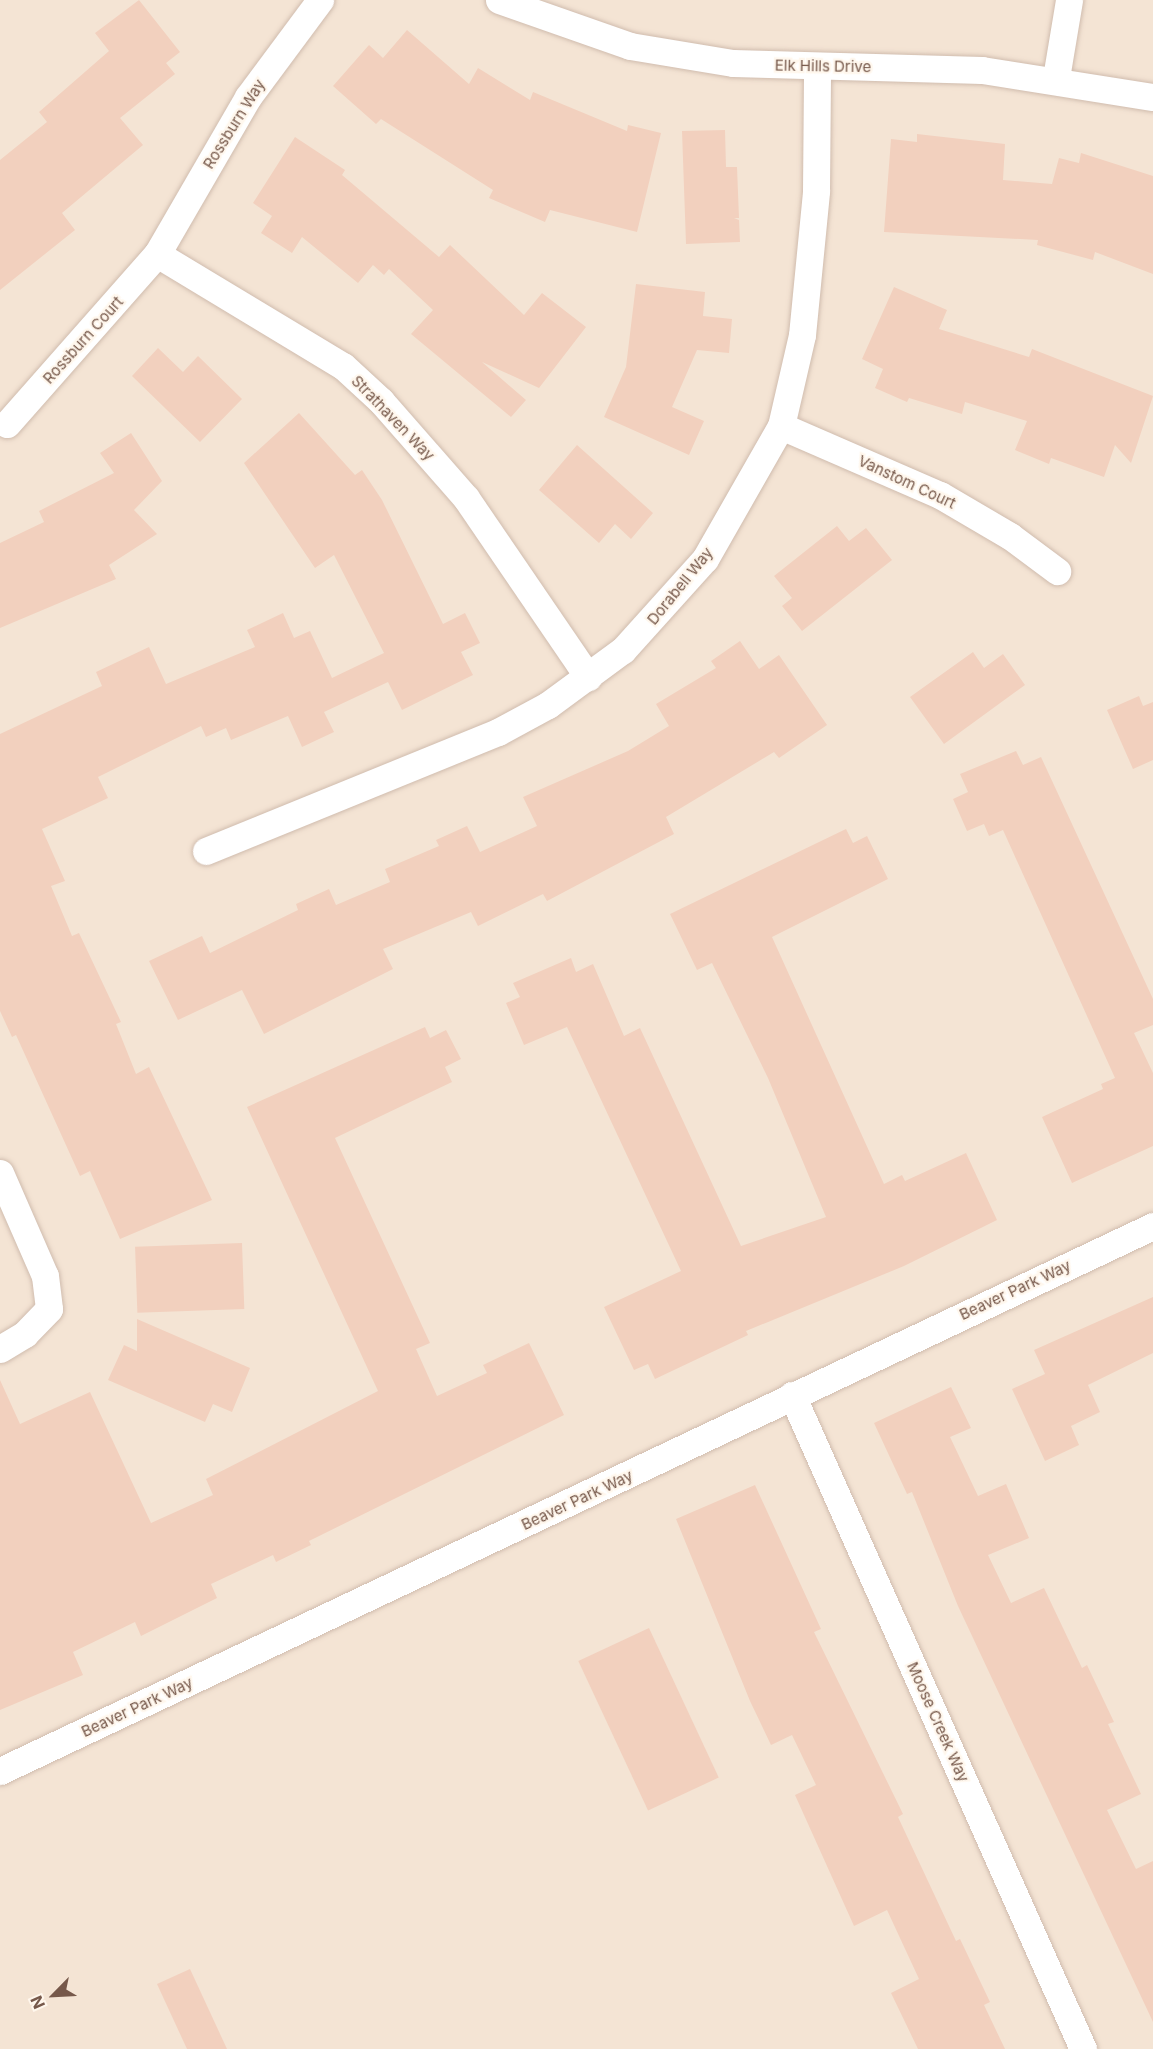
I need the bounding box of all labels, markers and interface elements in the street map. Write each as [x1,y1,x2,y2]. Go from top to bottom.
street label: Elk Hills Drive [775,56,871,76]
street label: Rossburn Way [199,76,269,172]
street label: Rossburn Court [39,293,127,387]
street label: Strathaven Way [348,372,438,464]
street label: Vanstom Court [855,452,959,512]
street label: Dorabell Way [643,544,717,628]
street label: Beaver Park Way [957,1256,1073,1324]
street label: Beaver Park Way [519,1466,635,1534]
street label: Moose Creek Way [903,1659,973,1785]
street label: Beaver Park Way [79,1673,195,1741]
north arrow [24,1965,84,2025]
text: N [26,1993,49,2012]

